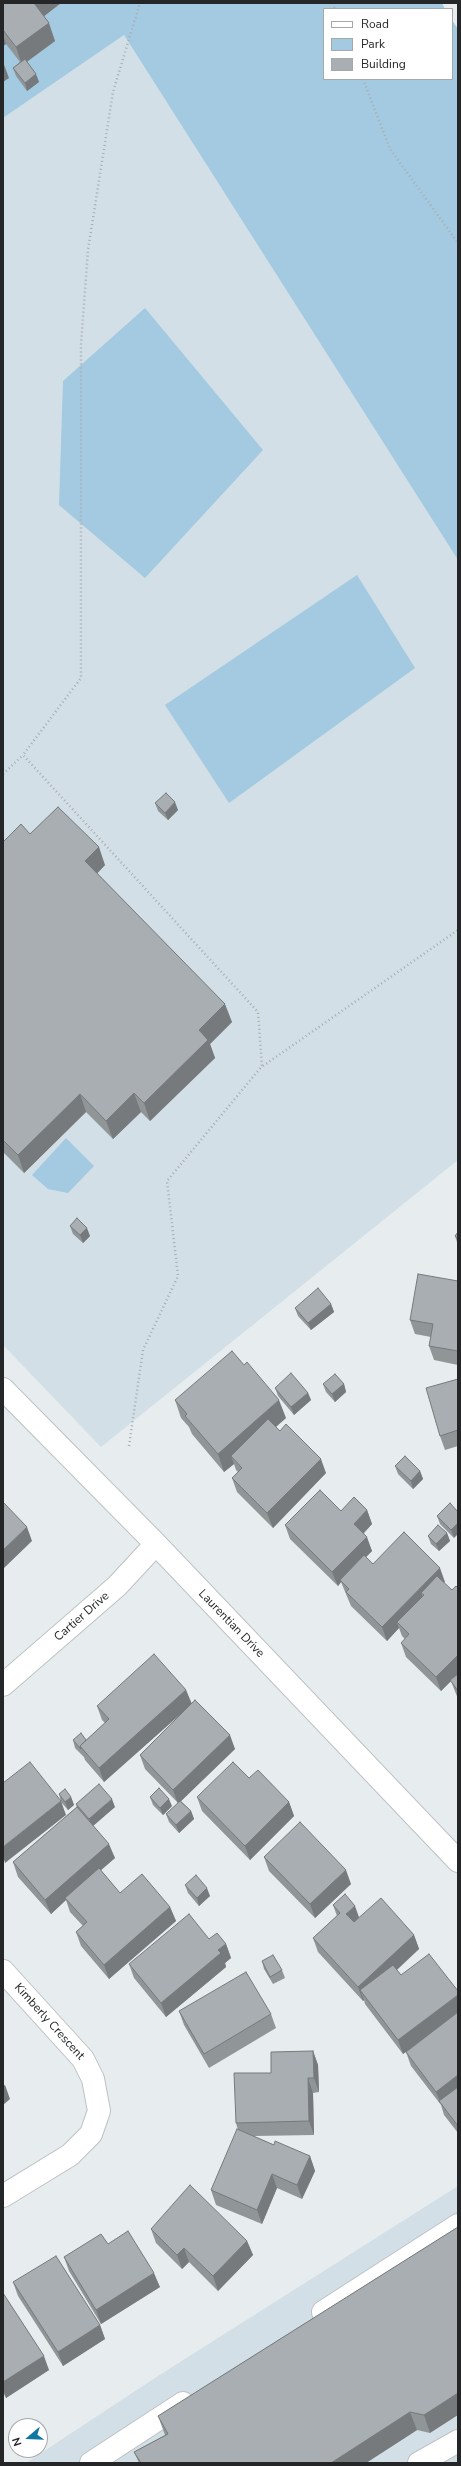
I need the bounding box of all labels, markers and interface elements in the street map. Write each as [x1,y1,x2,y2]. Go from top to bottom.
legend [323,8,453,80]
text: Road [361,16,389,32]
text: Park [361,36,385,52]
text: Building [361,56,406,72]
street label: Laurentian Drive [195,1587,267,1661]
street label: Cartier Drive [52,1589,112,1645]
street label: Kimberly Crescent [11,1981,87,2063]
north arrow [8,2418,48,2458]
text: N [9,2435,26,2448]

